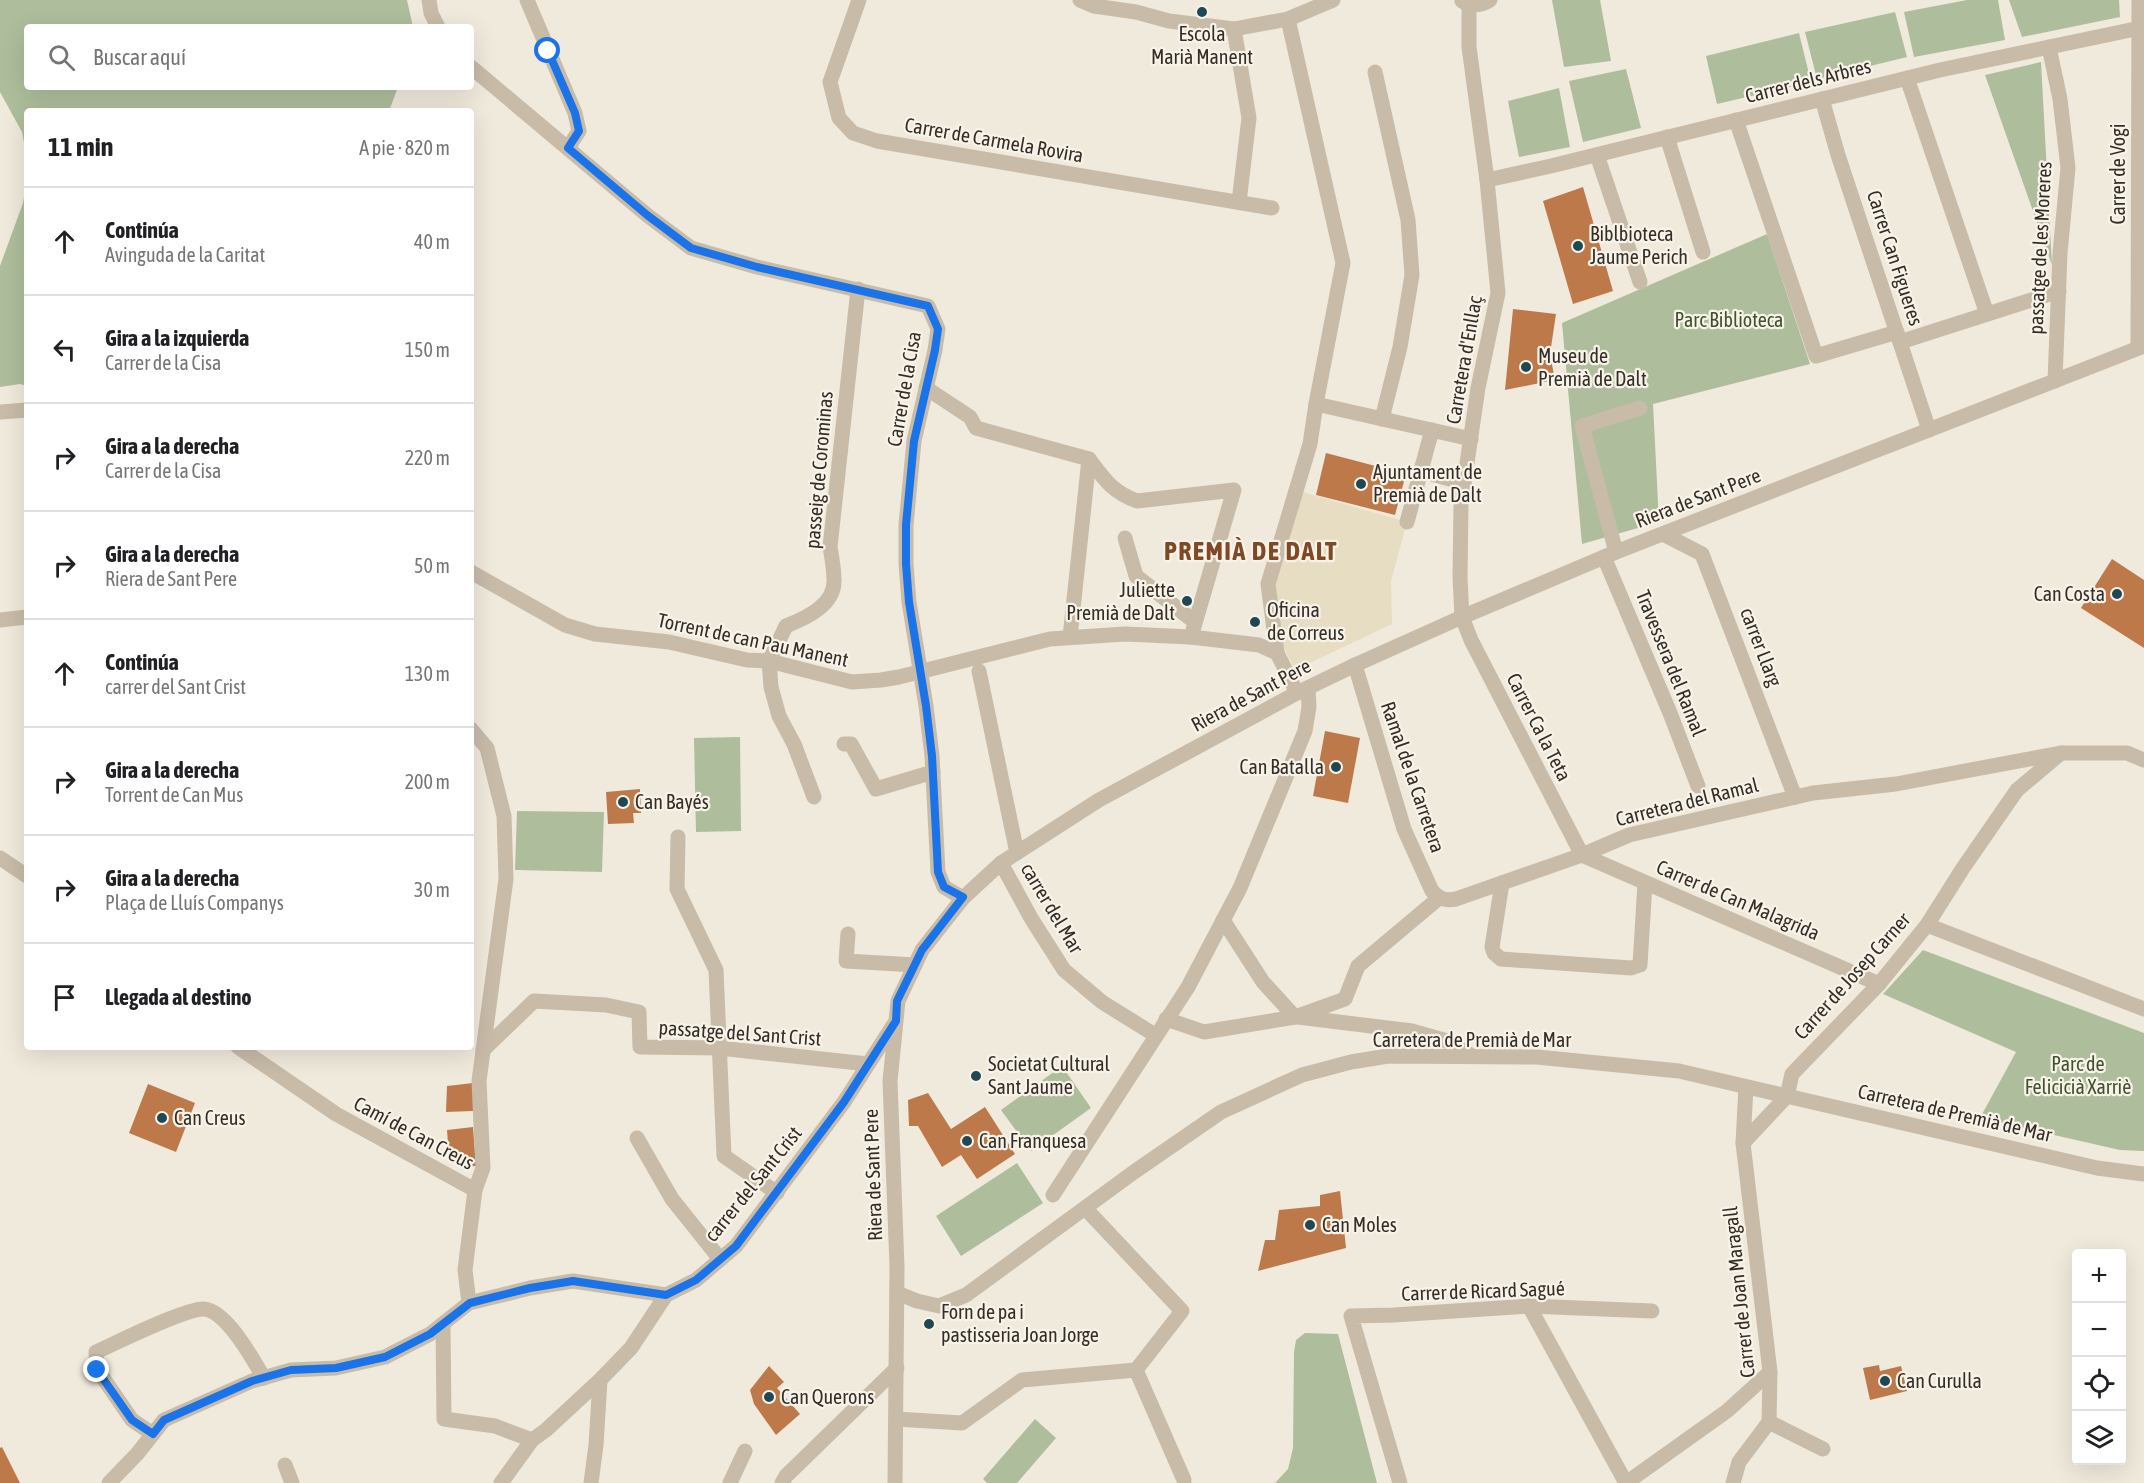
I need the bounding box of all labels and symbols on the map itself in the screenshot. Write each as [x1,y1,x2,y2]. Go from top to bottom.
marker: Escola Marià Manent [1195,5,1209,19]
place label: Escola Marià Manent [1151,22,1253,68]
route start [534,37,560,63]
street label: Carrer dels Arbres [1743,54,1873,107]
street label: Carrer de Carmela Rovira [903,112,1085,167]
street label: Carrer de Vogi [2106,124,2129,224]
street label: passatge de les Moreres [2023,161,2056,335]
street label: Carrer Can Figueres [1863,187,1928,328]
place label: Biblbioteca Jaume Perich [1590,222,1688,268]
marker: Biblbioteca Jaume Perich [1571,239,1585,253]
street label: Carretera d'Enllaç [1441,293,1486,426]
park label: Parc Biblioteca [1675,308,1783,331]
street label: Carrer de la Cisa [882,330,925,448]
place label: Museu de Premià de Dalt [1538,344,1647,390]
marker: Museu de Premià de Dalt [1519,360,1533,374]
street label: passeig de Corominas [800,390,837,550]
place label: Ajuntament de Premià de Dalt [1373,460,1482,506]
street label: Riera de Sant Pere [1632,463,1764,532]
marker: Ajuntament de Premià de Dalt [1354,477,1368,491]
district label: PREMIÀ DE DALT [1164,536,1338,566]
place label: Juliette Premià de Dalt [1066,578,1175,624]
place label: Can Costa [2034,582,2105,605]
street label: Travessera del Ramal [1632,587,1711,740]
marker: Can Costa [2110,587,2124,601]
marker: Juliette Premià de Dalt [1180,594,1194,608]
place label: Oficina de Correus [1267,598,1344,644]
street label: carrer Llarg [1736,604,1787,690]
street label: Torrent de can Pau Manent [656,608,851,671]
marker: Oficina de Correus [1248,615,1262,629]
street label: Riera de Sant Pere [1187,653,1314,736]
street label: Carrer Ca la Teta [1502,669,1576,785]
street label: Ramal de la Carretera [1377,698,1450,855]
place label: Can Batalla [1240,755,1324,778]
marker: Can Batalla [1329,760,1343,774]
street label: Carretera del Ramal [1613,772,1761,830]
place label: Can Bayés [635,790,709,813]
marker: Can Bayés [616,795,630,809]
street label: Carrer de Can Malagrida [1653,855,1823,944]
street label: carrer del Mar [1016,858,1089,958]
street label: Carrer de Josep Carner [1789,907,1915,1044]
street label: passatge del Sant Crist [658,1015,822,1050]
street label: Carretera de Premià de Mar [1373,1028,1572,1051]
place label: Societat Cultural Sant Jaume [988,1052,1111,1098]
park label: Parc de Felicicià Xarriè [2025,1052,2131,1098]
marker: Societat Cultural Sant Jaume [969,1069,983,1083]
street label: Carretera de Premià de Mar [1856,1079,2055,1146]
street label: Camí de Can Creus [350,1091,478,1174]
place label: Can Creus [174,1106,245,1129]
street label: Riera de Sant Pere [859,1109,886,1241]
marker: Can Creus [155,1111,169,1125]
street label: carrer del Sant Crist [699,1121,806,1246]
place label: Can Franquesa [979,1129,1086,1152]
marker: Can Franquesa [960,1134,974,1148]
street label: Carrer de Joan Maragall [1718,1204,1759,1379]
place label: Can Moles [1322,1213,1397,1236]
marker: Can Moles [1303,1218,1317,1232]
street label: Carrer de Ricard Sagué [1401,1276,1565,1305]
place label: Forn de pa i pastisseria Joan Jorge [941,1300,1099,1346]
marker: Forn de pa i pastisseria Joan Jorge [922,1317,936,1331]
route end [83,1356,109,1382]
place label: Can Curulla [1897,1369,1982,1392]
marker: Can Curulla [1878,1374,1892,1388]
place label: Can Querons [781,1385,874,1408]
marker: Can Querons [762,1390,776,1404]

